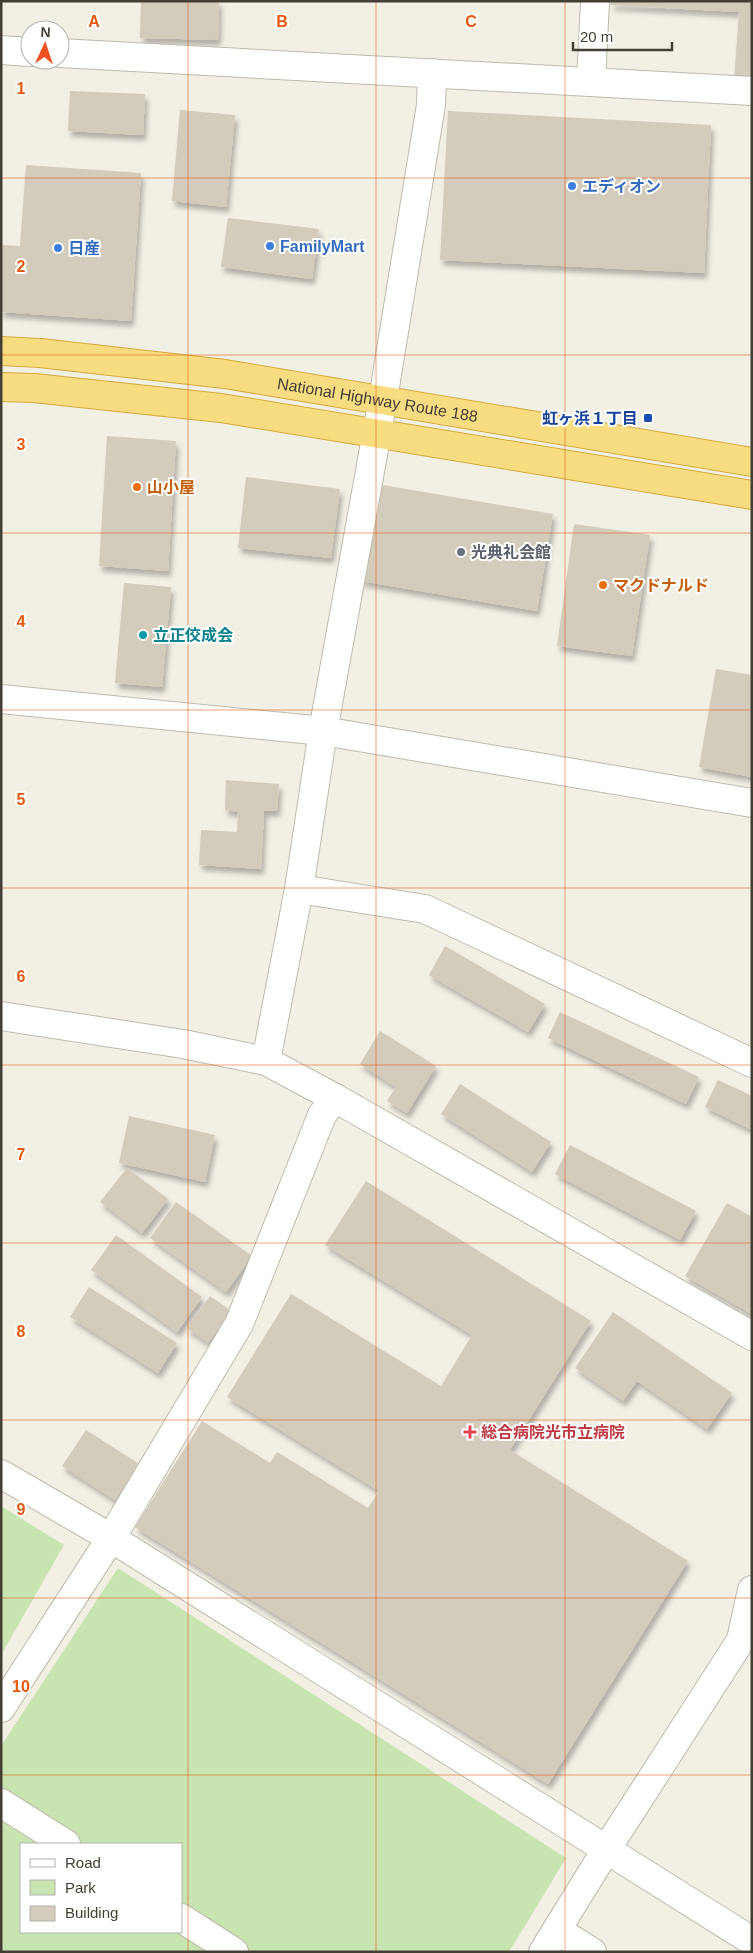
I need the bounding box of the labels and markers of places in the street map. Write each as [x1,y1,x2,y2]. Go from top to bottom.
place label: エディオン [582,178,661,195]
marker: エディオン [566,180,578,192]
place label: FamilyMart [280,238,365,255]
place label: 日産 [68,240,100,257]
marker: FamilyMart [264,240,276,252]
marker: 日産 [52,242,64,254]
place label: 虹ヶ浜１丁目 [542,410,638,427]
marker: 虹ヶ浜１丁目 [642,412,654,424]
place label: 山小屋 [147,479,195,496]
marker: 山小屋 [131,481,143,493]
place label: 光典礼会館 [471,544,551,561]
marker: 光典礼会館 [455,546,467,558]
place label: マクドナルド [613,577,709,594]
marker: マクドナルド [597,579,609,591]
place label: 立正佼成会 [153,626,233,644]
marker: 立正佼成会 [137,629,149,641]
place label: 総合病院光市立病院 [481,1423,625,1441]
marker: 総合病院光市立病院 [463,1425,477,1439]

